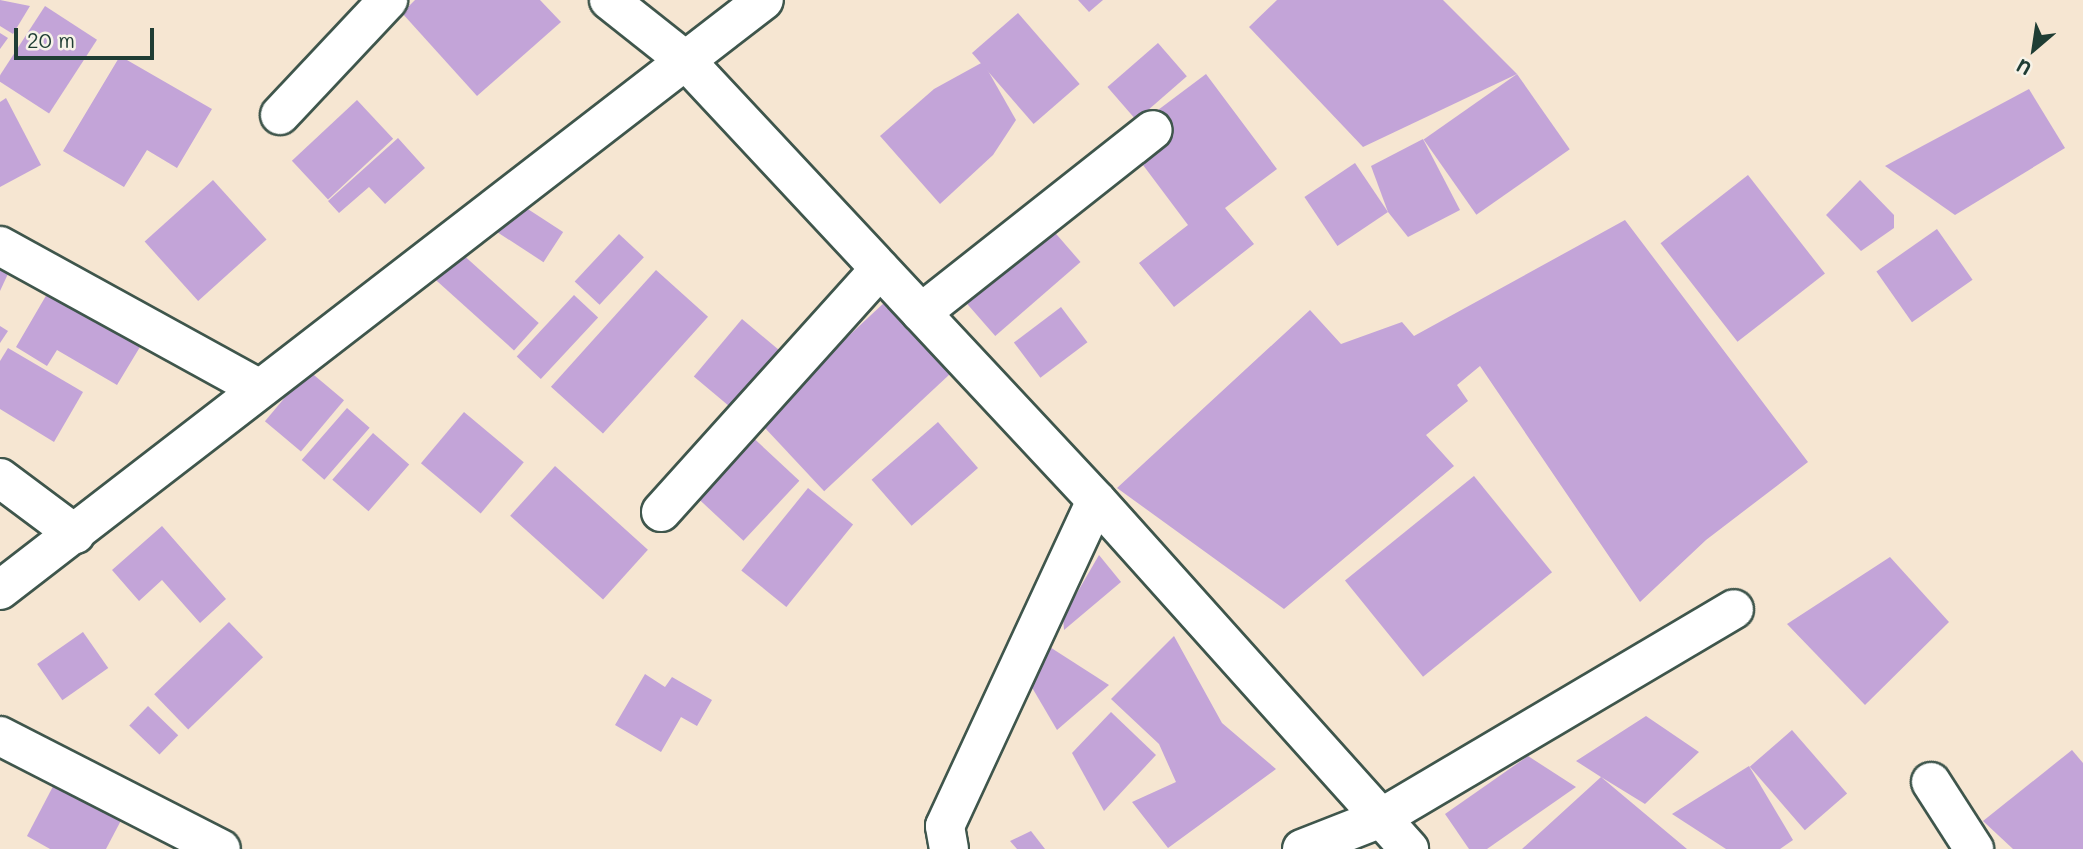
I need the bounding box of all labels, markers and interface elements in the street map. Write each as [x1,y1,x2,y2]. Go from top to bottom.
scale bar [18,14,158,58]
north arrow [1999,14,2069,84]
text: 20 m [27,26,75,53]
text: U [2012,54,2035,82]

